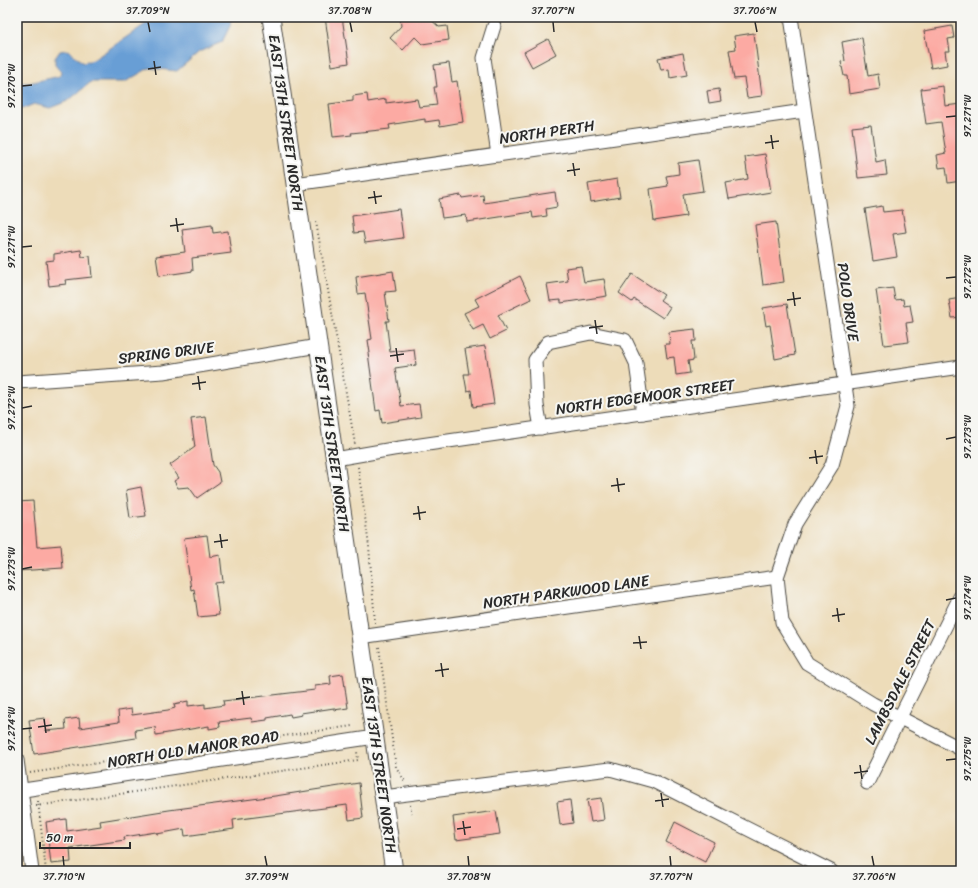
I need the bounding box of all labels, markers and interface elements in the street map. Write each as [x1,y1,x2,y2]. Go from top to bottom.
text: 37.709°N [126,2,170,20]
text: 37.708°N [328,2,372,20]
text: 37.707°N [531,2,575,20]
text: 37.706°N [733,2,777,20]
street label: EAST 13TH STREET NORTH [261,33,311,214]
text: 97.270°W [3,63,21,108]
text: 97.271°W [959,94,977,137]
street label: NORTH PERTH [498,112,597,152]
text: 97.271°W [3,225,21,268]
text: 97.272°W [959,255,977,299]
street label: POLO DRIVE [830,261,867,345]
street label: SPRING DRIVE [116,334,217,372]
street label: EAST 13TH STREET NORTH [307,354,357,535]
street label: NORTH EDGEMOOR STREET [554,371,738,422]
text: 97.272°W [3,386,21,430]
text: 97.273°W [959,415,977,459]
text: 97.273°W [3,547,21,591]
street label: NORTH PARKWOOD LANE [481,567,652,617]
text: 97.274°W [959,575,977,620]
street label: LAMBSDALE STREET [857,613,944,749]
street label: EAST 13TH STREET NORTH [354,675,404,856]
text: 97.274°W [3,706,21,751]
street label: NORTH OLD MANOR ROAD [105,723,281,775]
text: 97.275°W [959,736,977,781]
scale bar [40,824,130,850]
text: 50 m [46,827,73,849]
text: 37.710°N [43,868,85,886]
text: 37.709°N [245,868,289,886]
text: 37.708°N [447,868,491,886]
text: 37.707°N [649,868,693,886]
text: 37.706°N [852,868,896,886]

